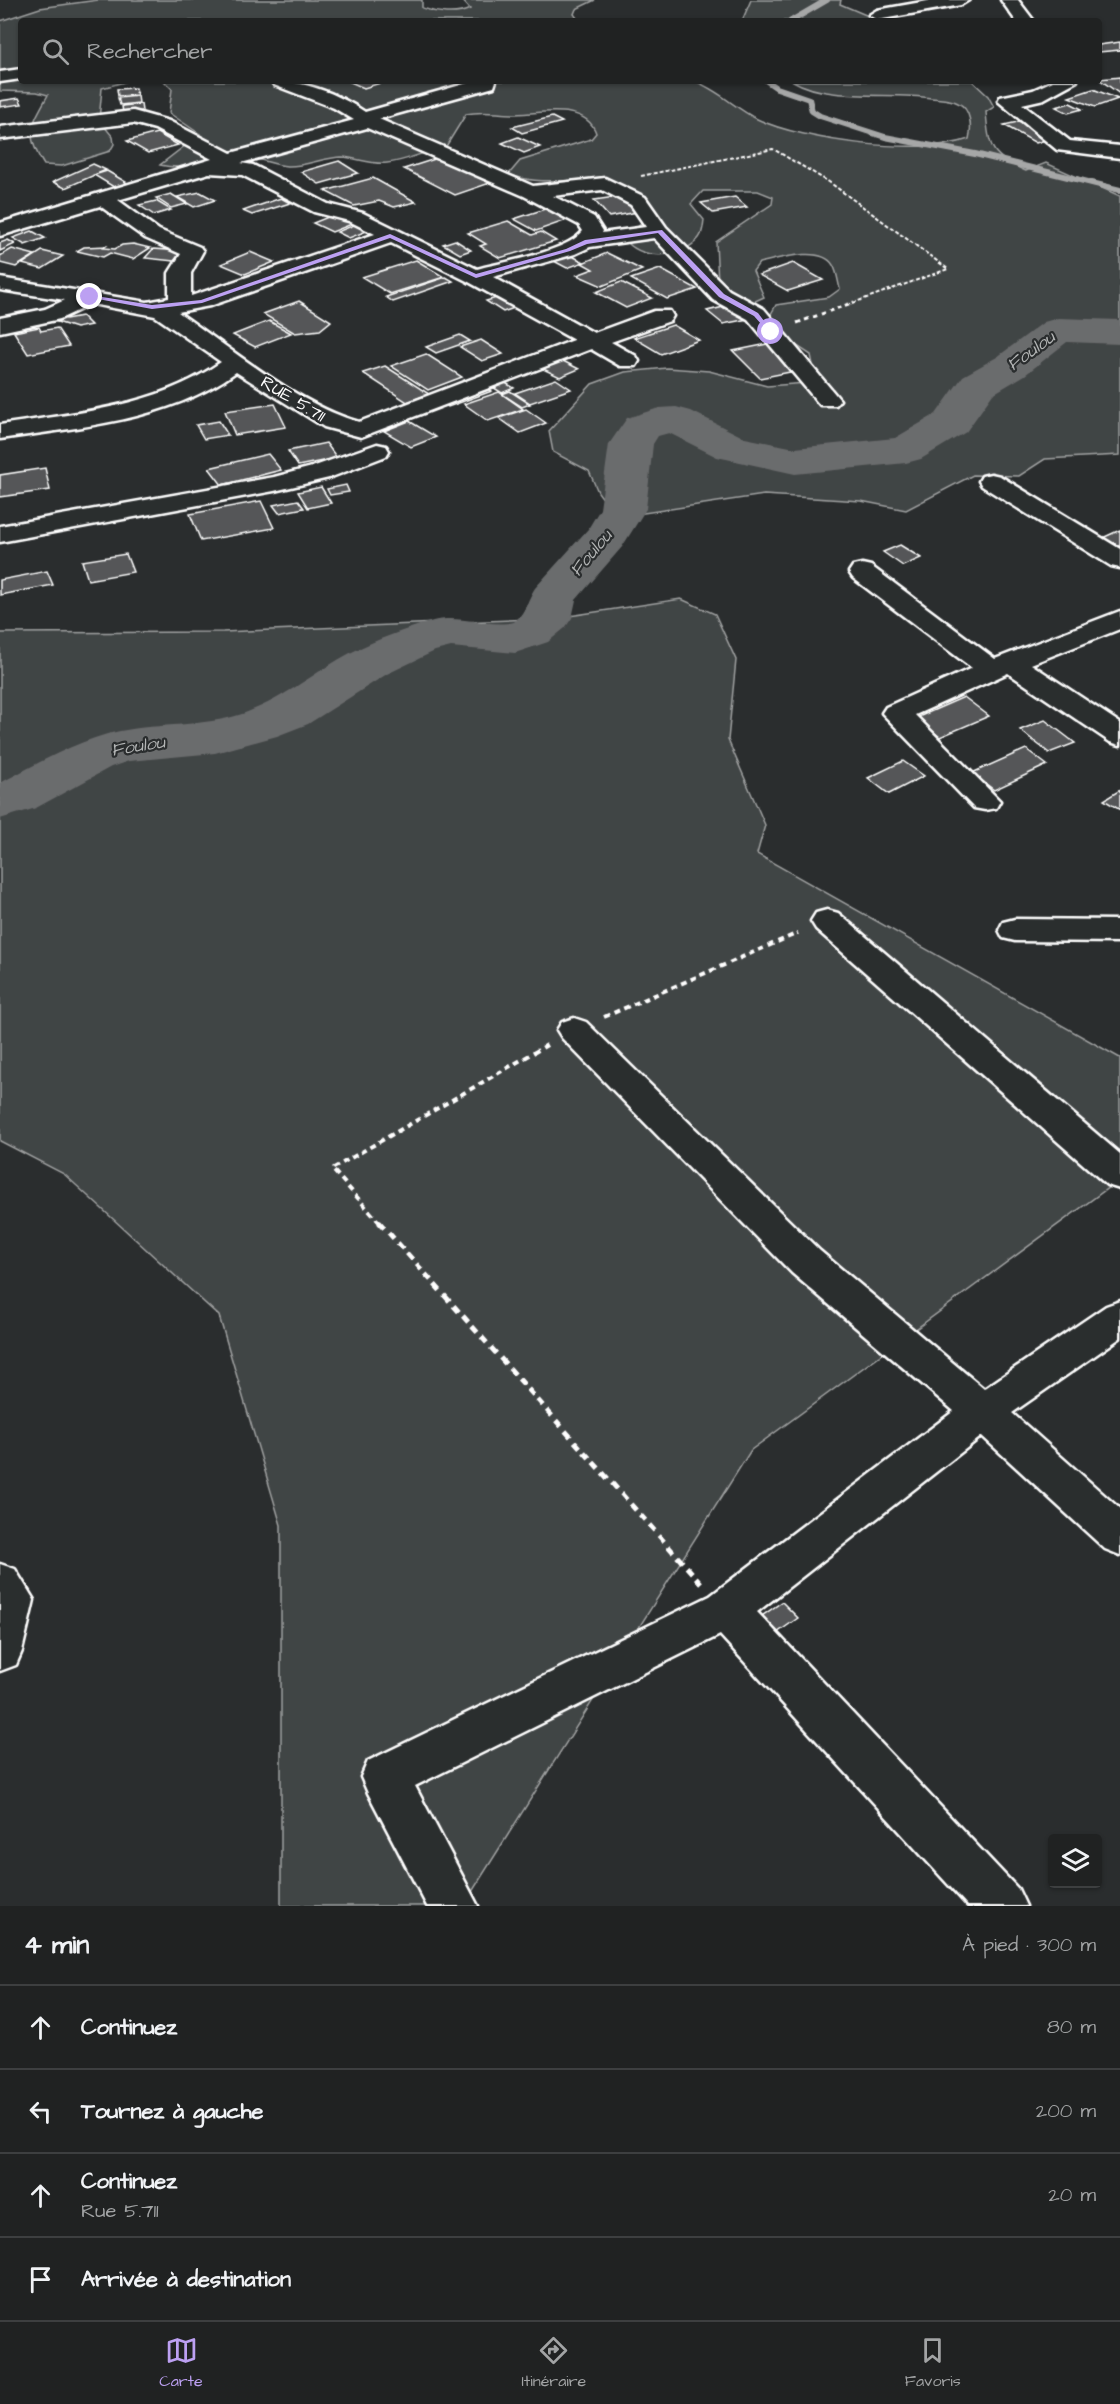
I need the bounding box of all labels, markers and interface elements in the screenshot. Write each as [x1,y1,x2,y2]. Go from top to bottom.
search box [18,18,1102,84]
icon: search [39,35,72,68]
text: Rechercher [87,36,212,67]
route end [76,283,102,309]
route start [757,318,783,344]
water label: Foulou [1002,325,1061,377]
street label: RUE 5.711 [256,370,330,428]
water label: Foulou [564,524,618,582]
water label: Foulou [109,729,167,763]
map controls [1048,1834,1102,1888]
button: layers [1048,1834,1102,1888]
text: 4 min [24,1927,89,1963]
text: À pied · 300 m [962,1931,1096,1959]
icon: ahead [24,2011,57,2044]
text: Continuez [81,2012,177,2043]
text: 80 m [1047,2013,1096,2041]
icon: left [24,2095,57,2128]
text: Tournez à gauche [81,2096,263,2127]
text: 200 m [1036,2097,1096,2125]
text: Continuez [81,2166,177,2197]
icon: ahead [24,2179,57,2212]
text: 20 m [1048,2181,1096,2209]
text: Rue 5.711 [81,2197,159,2225]
icon: arrive [24,2263,57,2296]
text: Arrivée à destination [81,2264,291,2295]
tab: Carte [159,2334,203,2392]
tab: Itinéraire [521,2334,586,2392]
tab: Favoris [905,2334,961,2392]

